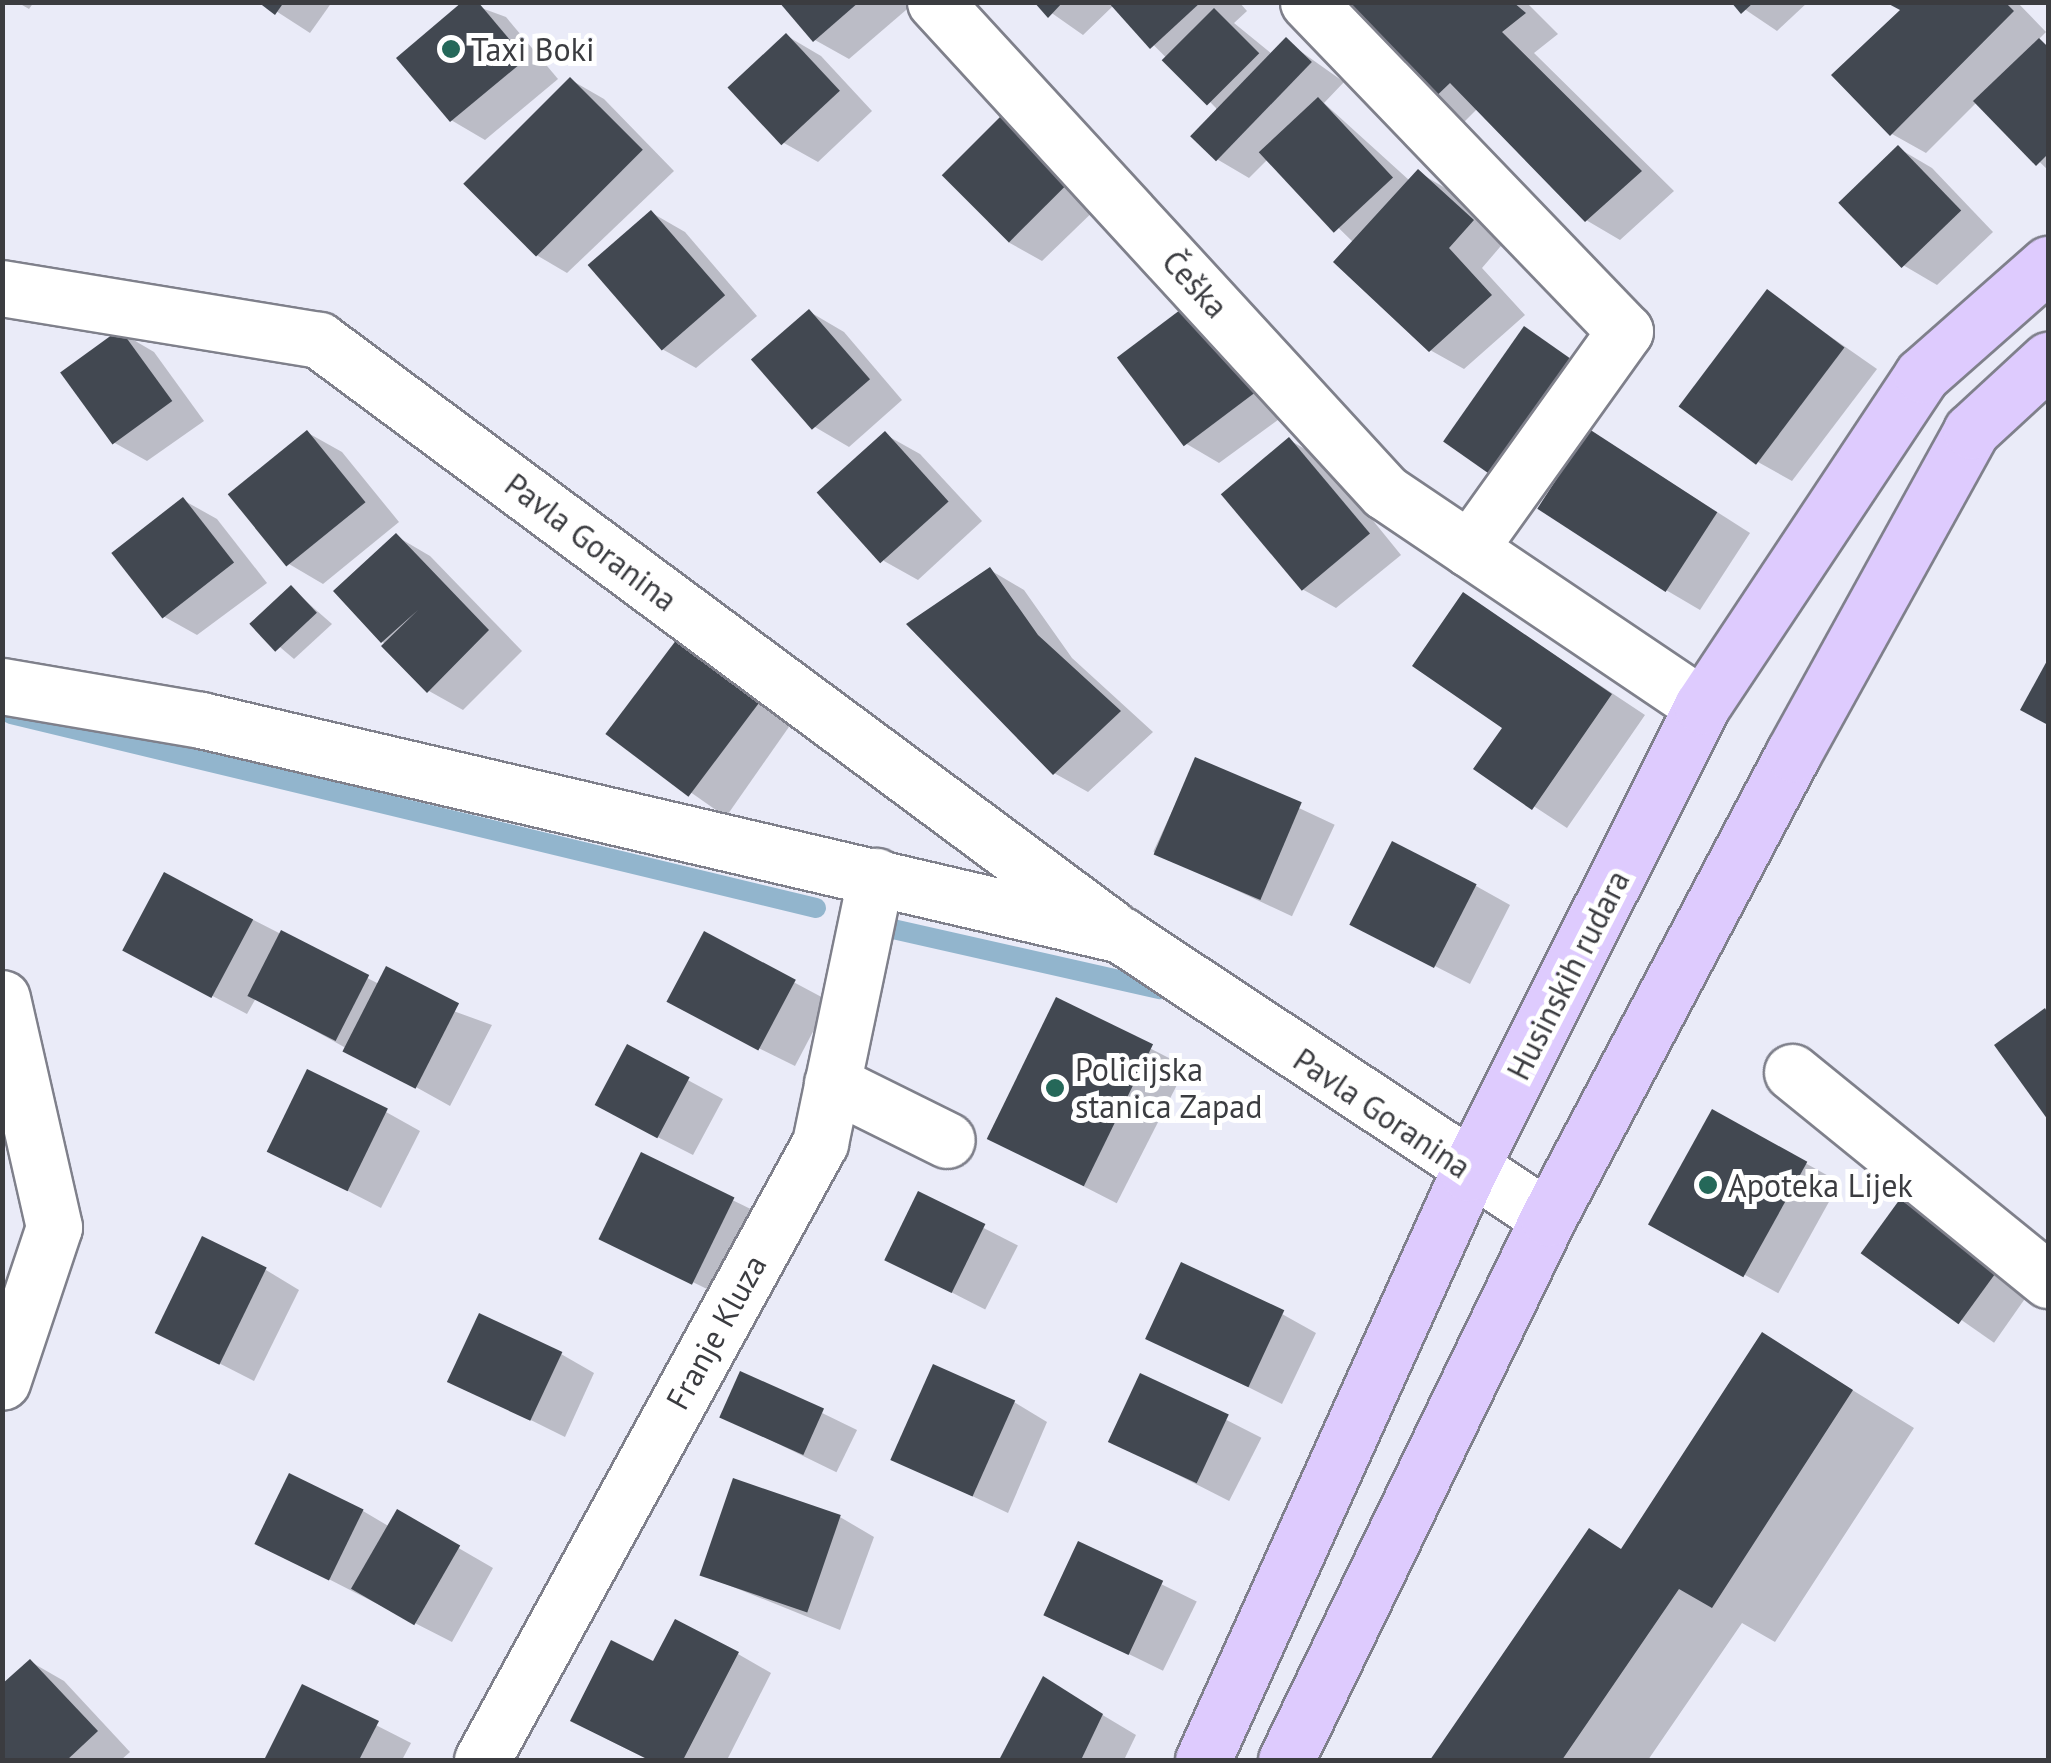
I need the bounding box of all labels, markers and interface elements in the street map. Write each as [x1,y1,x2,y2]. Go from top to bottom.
place label: Taxi Boki [471,30,595,68]
marker: Taxi Boki [440,38,462,60]
street label: Češka [1154,242,1236,326]
street label: Pavla Goranina [498,465,684,619]
street label: Husinskih rudara [1499,864,1637,1086]
street label: Pavla Goranina [1286,1040,1478,1186]
place label: Policijska stanica Zapad [1075,1051,1263,1126]
marker: Policijska stanica Zapad [1044,1077,1066,1099]
place label: Apoteka Lijek [1728,1166,1913,1204]
marker: Apoteka Lijek [1697,1174,1719,1196]
street label: Franje Kluza [658,1248,774,1416]

